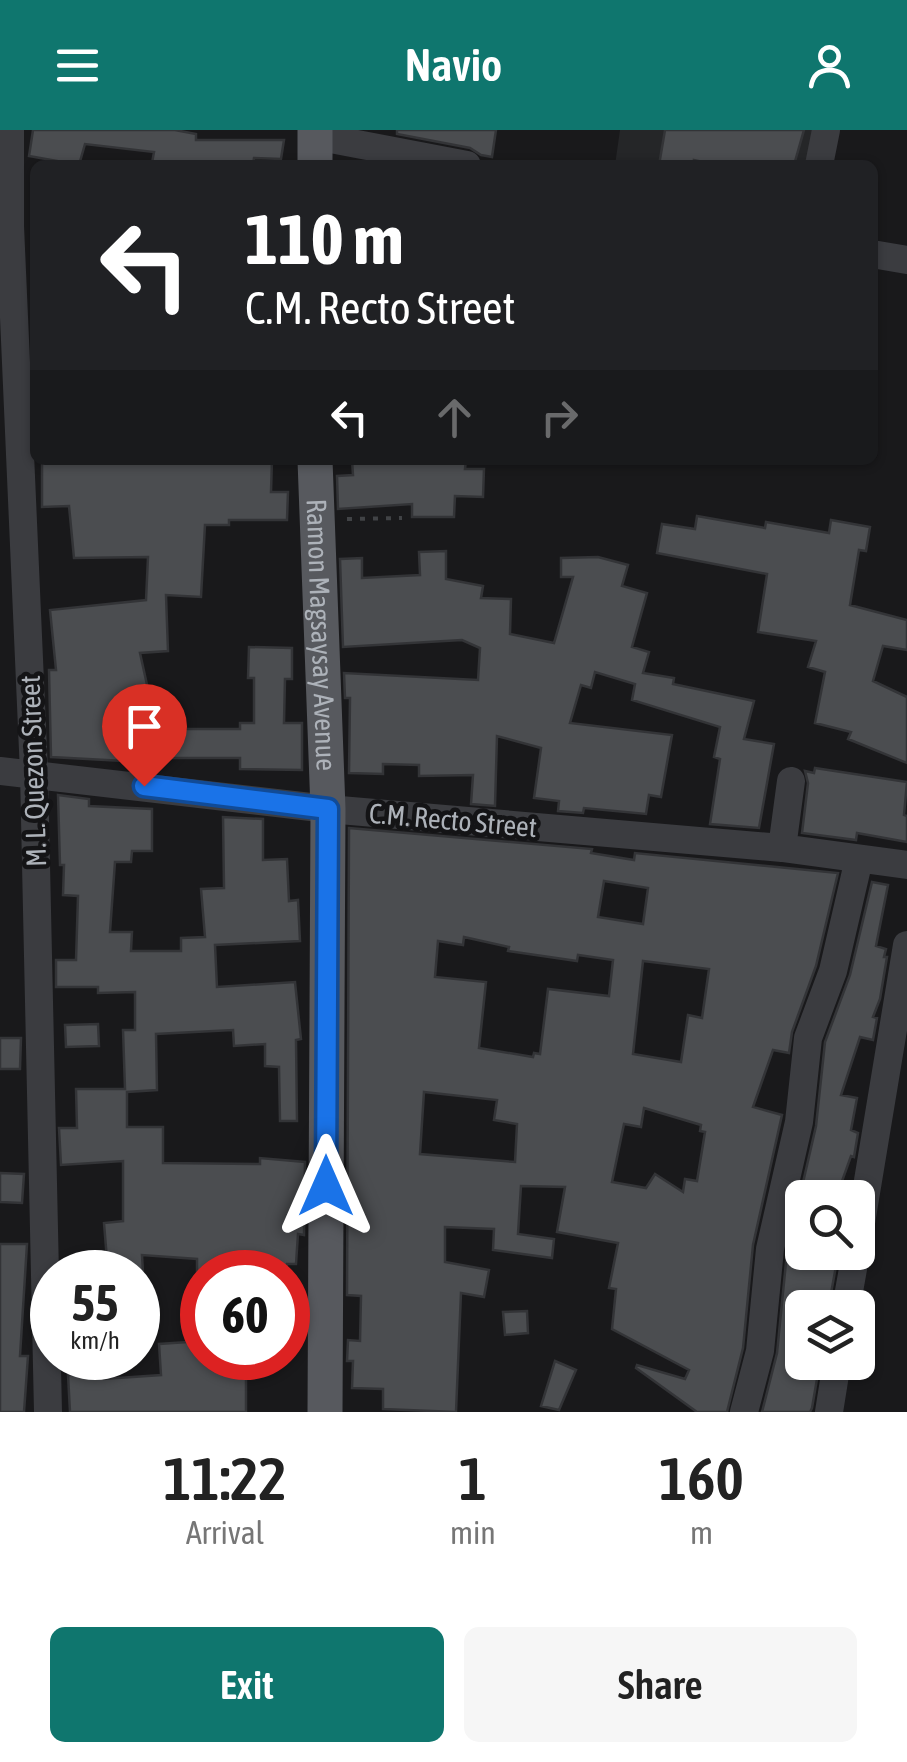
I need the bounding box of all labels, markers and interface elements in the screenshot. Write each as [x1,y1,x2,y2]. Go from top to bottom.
icon: menu [50,38,105,93]
icon: person [802,38,857,93]
text: Navio [405,39,502,91]
text: 110 m [245,199,404,279]
icon: left [80,200,210,330]
text: C.M. Recto Street [245,282,516,334]
icon: left [322,390,377,445]
icon: ahead [427,390,482,445]
icon: right [532,390,587,445]
street label: Ramon Magsaysay Avenue [300,498,343,771]
street label: M. L. Quezon Street [14,675,52,867]
pin [102,684,187,787]
icon: arrive [117,699,172,754]
street label: C.M. Recto Street [368,797,538,843]
position arrow [274,1134,378,1238]
map controls [785,1180,875,1380]
button: search [785,1180,875,1270]
speed limit sign: 60 [180,1250,310,1380]
text: 55 [71,1274,118,1332]
button: layers [785,1290,875,1380]
text: km/h [70,1326,120,1354]
text: 11:22 [163,1444,287,1513]
text: 1 [459,1444,487,1513]
text: 160 [659,1444,744,1513]
text: Arrival [186,1514,264,1551]
text: min [450,1514,496,1551]
text: m [690,1514,713,1551]
button: Exit [50,1627,444,1742]
button: Share [464,1627,857,1742]

